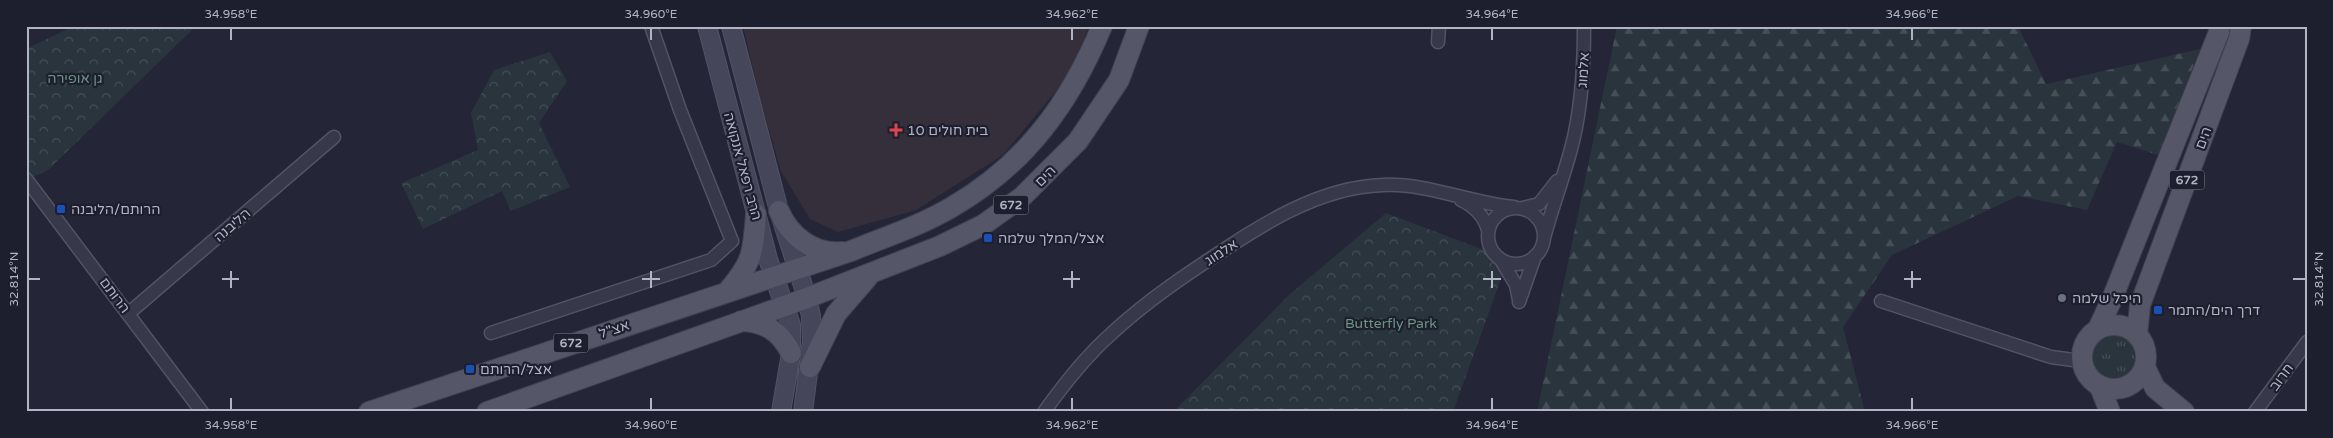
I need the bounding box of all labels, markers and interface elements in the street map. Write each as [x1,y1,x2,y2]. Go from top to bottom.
text: 34.958°E [205,7,258,21]
text: 34.960°E [625,7,678,21]
text: 34.962°E [1046,7,1099,21]
text: 34.964°E [1466,7,1519,21]
text: 34.966°E [1886,7,1939,21]
street label: אלמוג [1574,52,1593,88]
park label: גן אופירה [47,70,103,87]
street label: הרב רפאל אנקואה [720,110,765,222]
place label: בית חולים 10 [907,122,988,139]
marker: בית חולים 10 [889,123,903,137]
street label: הים [2192,125,2215,152]
street label: הים [1031,162,1059,190]
road number: 672 [2170,170,2204,190]
road number: 672 [994,196,1028,214]
place label: הרותם/הליבנה [71,201,160,218]
marker: הרותם/הליבנה [55,203,67,215]
street label: הליבנה [211,205,254,246]
place label: אצל/המלך שלמה [998,230,1104,247]
marker: אצל/המלך שלמה [982,232,994,244]
street label: אלמוג [1202,236,1241,269]
text: 32.814°N [7,252,21,306]
text: 32.814°N [2312,252,2326,306]
street label: הרותם [96,274,134,317]
place label: היכל שלמה [2072,290,2141,307]
marker: היכל שלמה [2056,292,2068,304]
place label: דרך הים/התמר [2168,302,2260,319]
marker: דרך הים/התמר [2152,304,2164,316]
park label: Butterfly Park [1345,315,1437,332]
street label: אצ"ל [597,317,632,342]
road number: 672 [554,333,588,352]
street label: חרוב [2266,360,2297,394]
place label: אצל/הרותם [480,361,552,378]
marker: אצל/הרותם [464,363,476,375]
text: 34.958°E [205,418,258,432]
text: 34.960°E [625,418,678,432]
text: 34.962°E [1046,418,1099,432]
text: 34.964°E [1466,418,1519,432]
text: 34.966°E [1886,418,1939,432]

